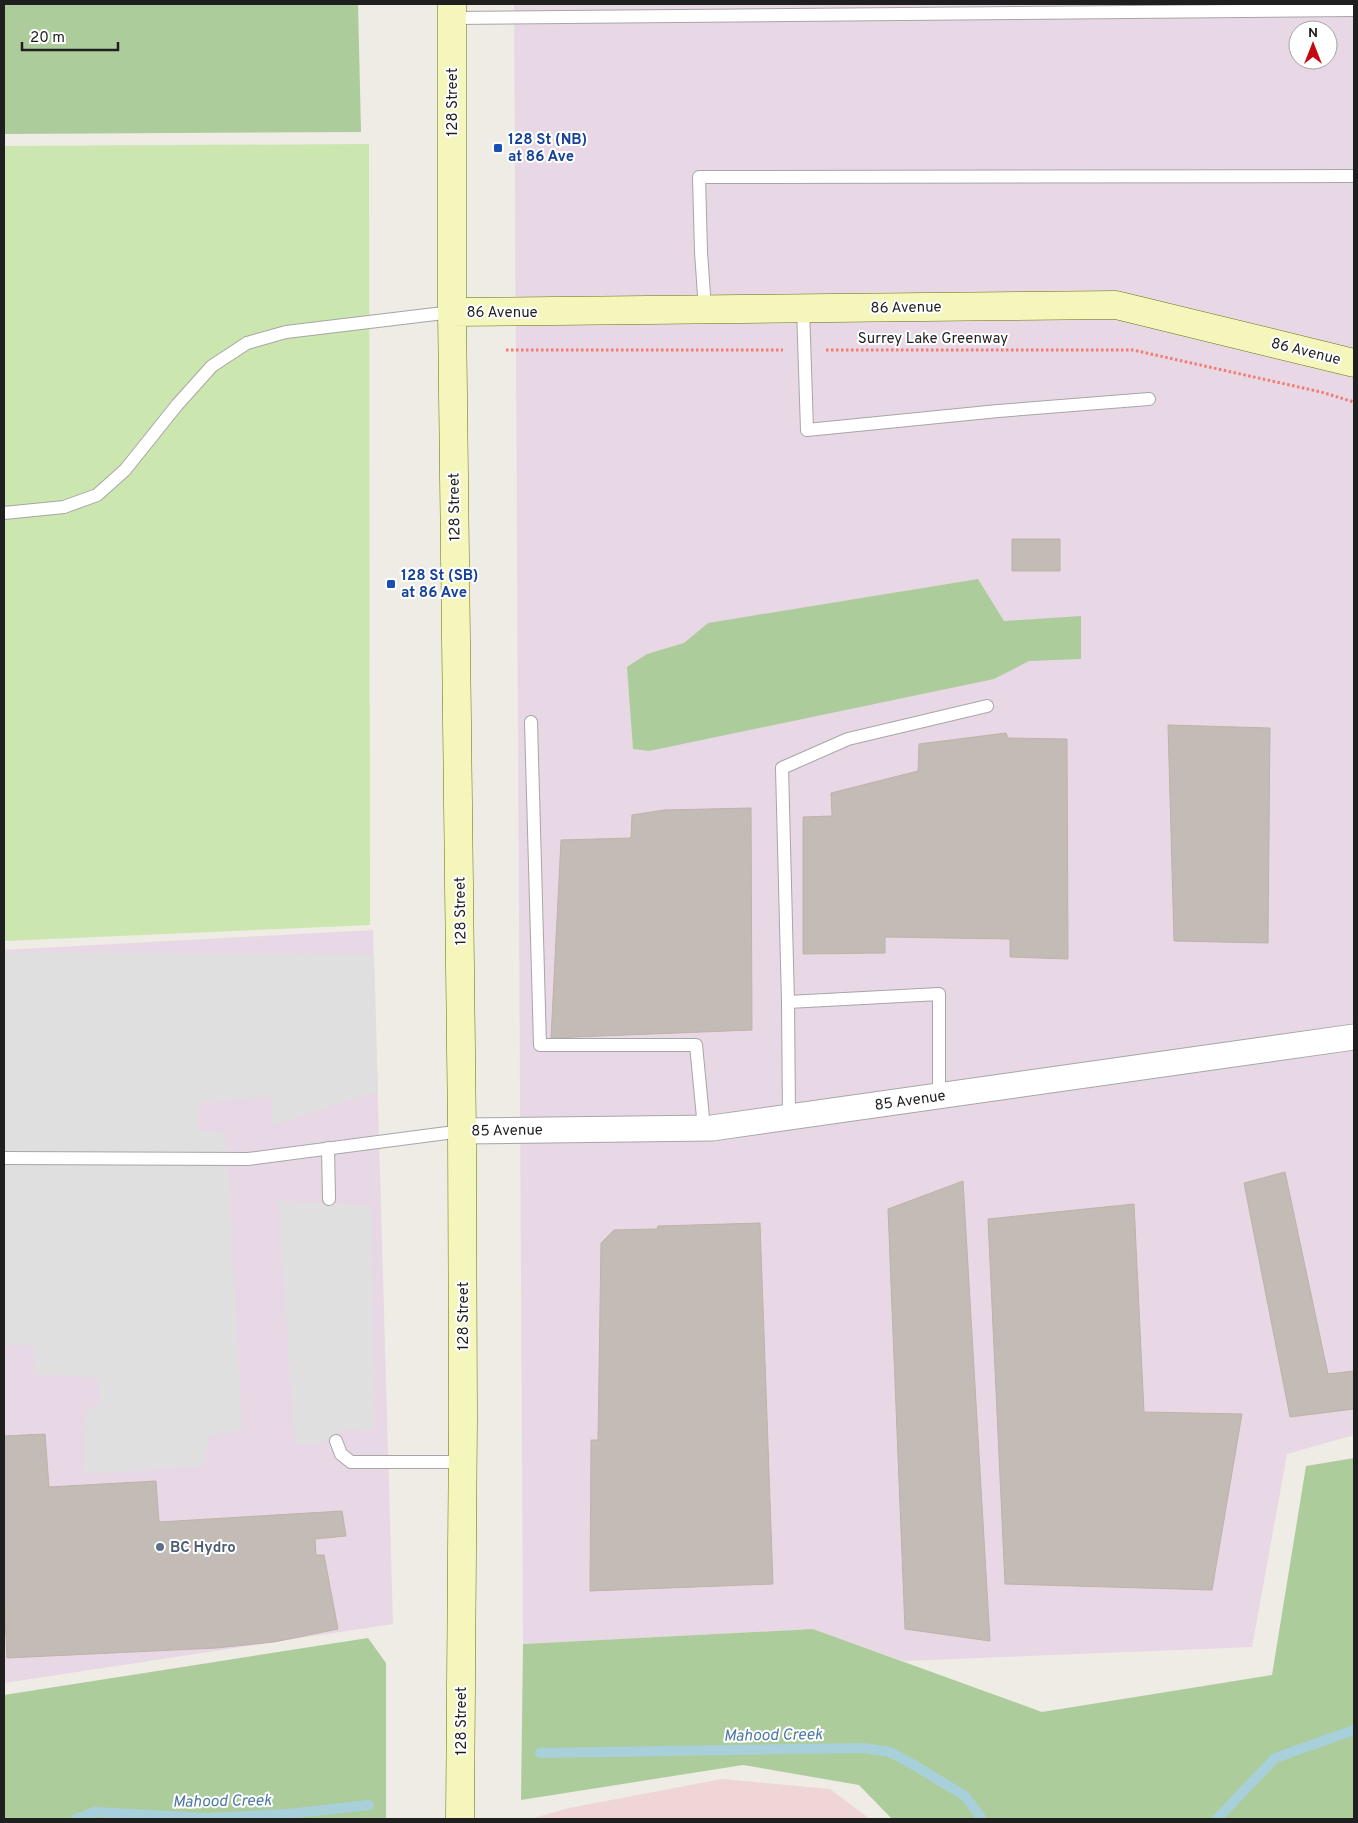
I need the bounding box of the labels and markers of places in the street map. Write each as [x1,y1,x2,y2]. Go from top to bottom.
place label: 128 St (NB) at 86 Ave [508,131,587,167]
marker: 128 St (NB) at 86 Ave [492,142,504,154]
place label: 128 St (SB) at 86 Ave [401,567,478,603]
marker: 128 St (SB) at 86 Ave [385,578,397,590]
place label: BC Hydro [170,1539,236,1558]
marker: BC Hydro [154,1541,166,1553]

